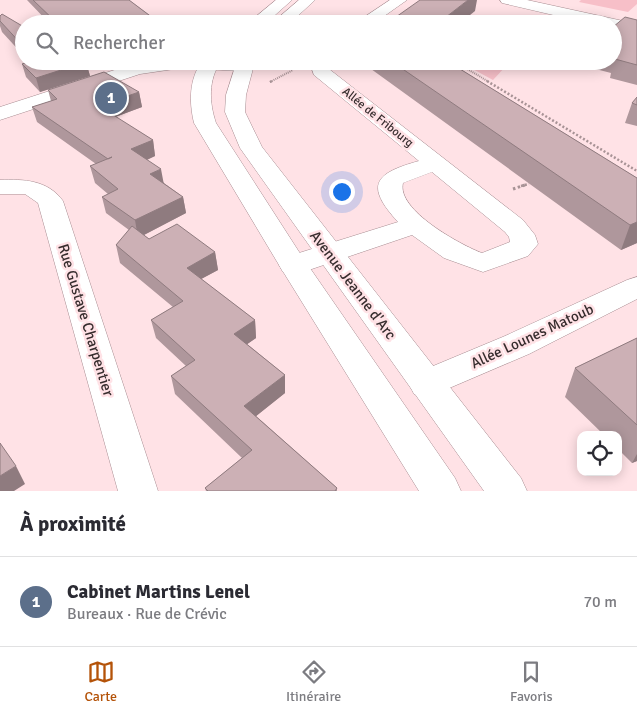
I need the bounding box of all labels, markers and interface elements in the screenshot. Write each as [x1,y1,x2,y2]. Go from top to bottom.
search box [15,15,622,70]
icon: search [33,29,61,57]
text: Rechercher [73,31,165,55]
pin: 1 [95,79,127,117]
street label: Allée de Fribourg [339,84,416,151]
your location [329,179,355,205]
street label: Avenue Jeanne d'Arc [306,227,400,343]
street label: Rue Gustave Charpentier [54,242,118,399]
street label: Allée Lounes Matoub [468,300,596,372]
map controls [577,431,622,476]
button: locate [577,431,622,476]
text: À proximité [20,511,126,537]
text: Cabinet Martins Lenel [67,580,250,604]
text: 1 [32,592,40,612]
text: 70 m [583,592,617,612]
text: Bureaux · Rue de Crévic [67,604,227,624]
tab: Carte [84,658,117,705]
tab: Itinéraire [286,658,341,705]
tab: Favoris [510,658,553,705]

